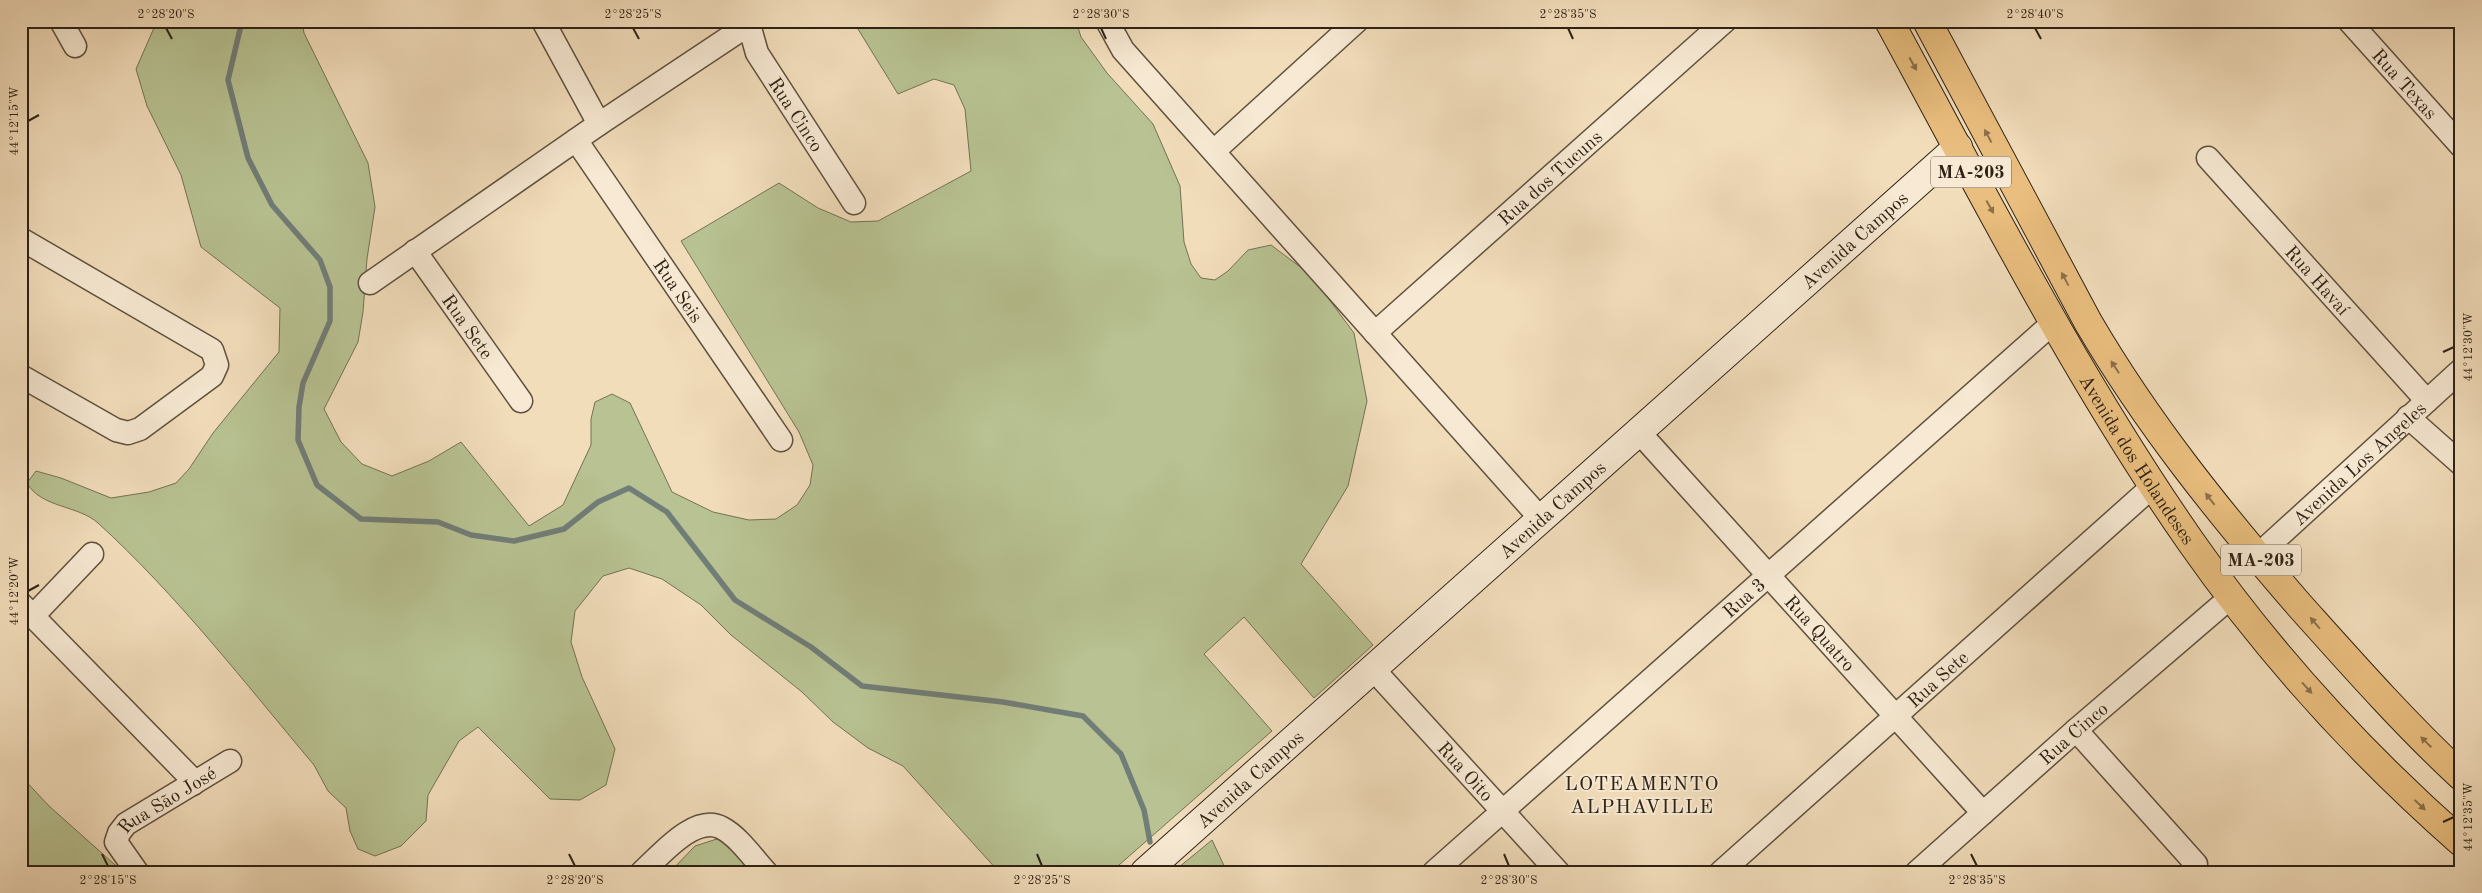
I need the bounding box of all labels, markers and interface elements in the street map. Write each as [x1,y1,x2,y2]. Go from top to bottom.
text: 2°28'25"S [605,8,661,21]
text: 2°28'35"S [1540,8,1596,21]
text: 2°28'20"S [138,9,194,21]
text: 2°28'30"S [1073,9,1129,21]
text: 2°28'40"S [2007,9,2063,21]
street label: Rua Texas [2367,46,2439,124]
one-way arrow [1908,57,1917,71]
street label: Rua Cinco [764,75,825,156]
text: 44°12'15"W [8,86,21,156]
street label: Rua dos Tucuns [1496,128,1607,230]
one-way arrow [1984,128,1992,143]
road number: MA-203 [1931,156,2011,188]
street label: Avenida Campos [1799,189,1913,294]
one-way arrow [1986,200,1995,213]
street label: Rua Havaí [2280,243,2352,321]
street label: Rua Seis [648,256,705,327]
one-way arrow [2061,271,2069,286]
street label: Rua Sete [437,292,495,363]
text: 44°12'30"W [2463,312,2475,382]
one-way arrow [2111,360,2120,374]
street label: Avenida dos Holandeses [2074,372,2197,549]
street label: Avenida Los Angeles [2290,400,2431,530]
street label: Avenida Campos [1496,459,1611,563]
one-way arrow [2205,492,2215,506]
road number: MA-203 [2221,544,2301,576]
text: 44°12'20"W [9,556,21,626]
street label: Rua 3 [1721,576,1770,623]
street label: Rua Quatro [1779,593,1857,676]
one-way arrow [2310,616,2321,629]
street label: Rua Sete [1905,649,1973,713]
one-way arrow [2301,682,2313,694]
street label: Rua Cinco [2037,700,2113,770]
street label: Avenida Campos [1194,728,1308,833]
one-way arrow [2420,736,2432,748]
street label: Rua Oito [1432,739,1496,806]
street label: Rua São José [116,765,220,838]
district label: LOTEAMENTO ALPHAVILLE [1565,775,1720,818]
text: 44°12'35"W [2462,782,2475,852]
one-way arrow [2414,799,2426,811]
text: 2°28'15"S [80,874,136,887]
text: 2°28'25"S [1014,874,1070,887]
text: 2°28'35"S [1949,874,2005,887]
text: 2°28'20"S [547,875,603,887]
text: 2°28'30"S [1481,875,1537,887]

